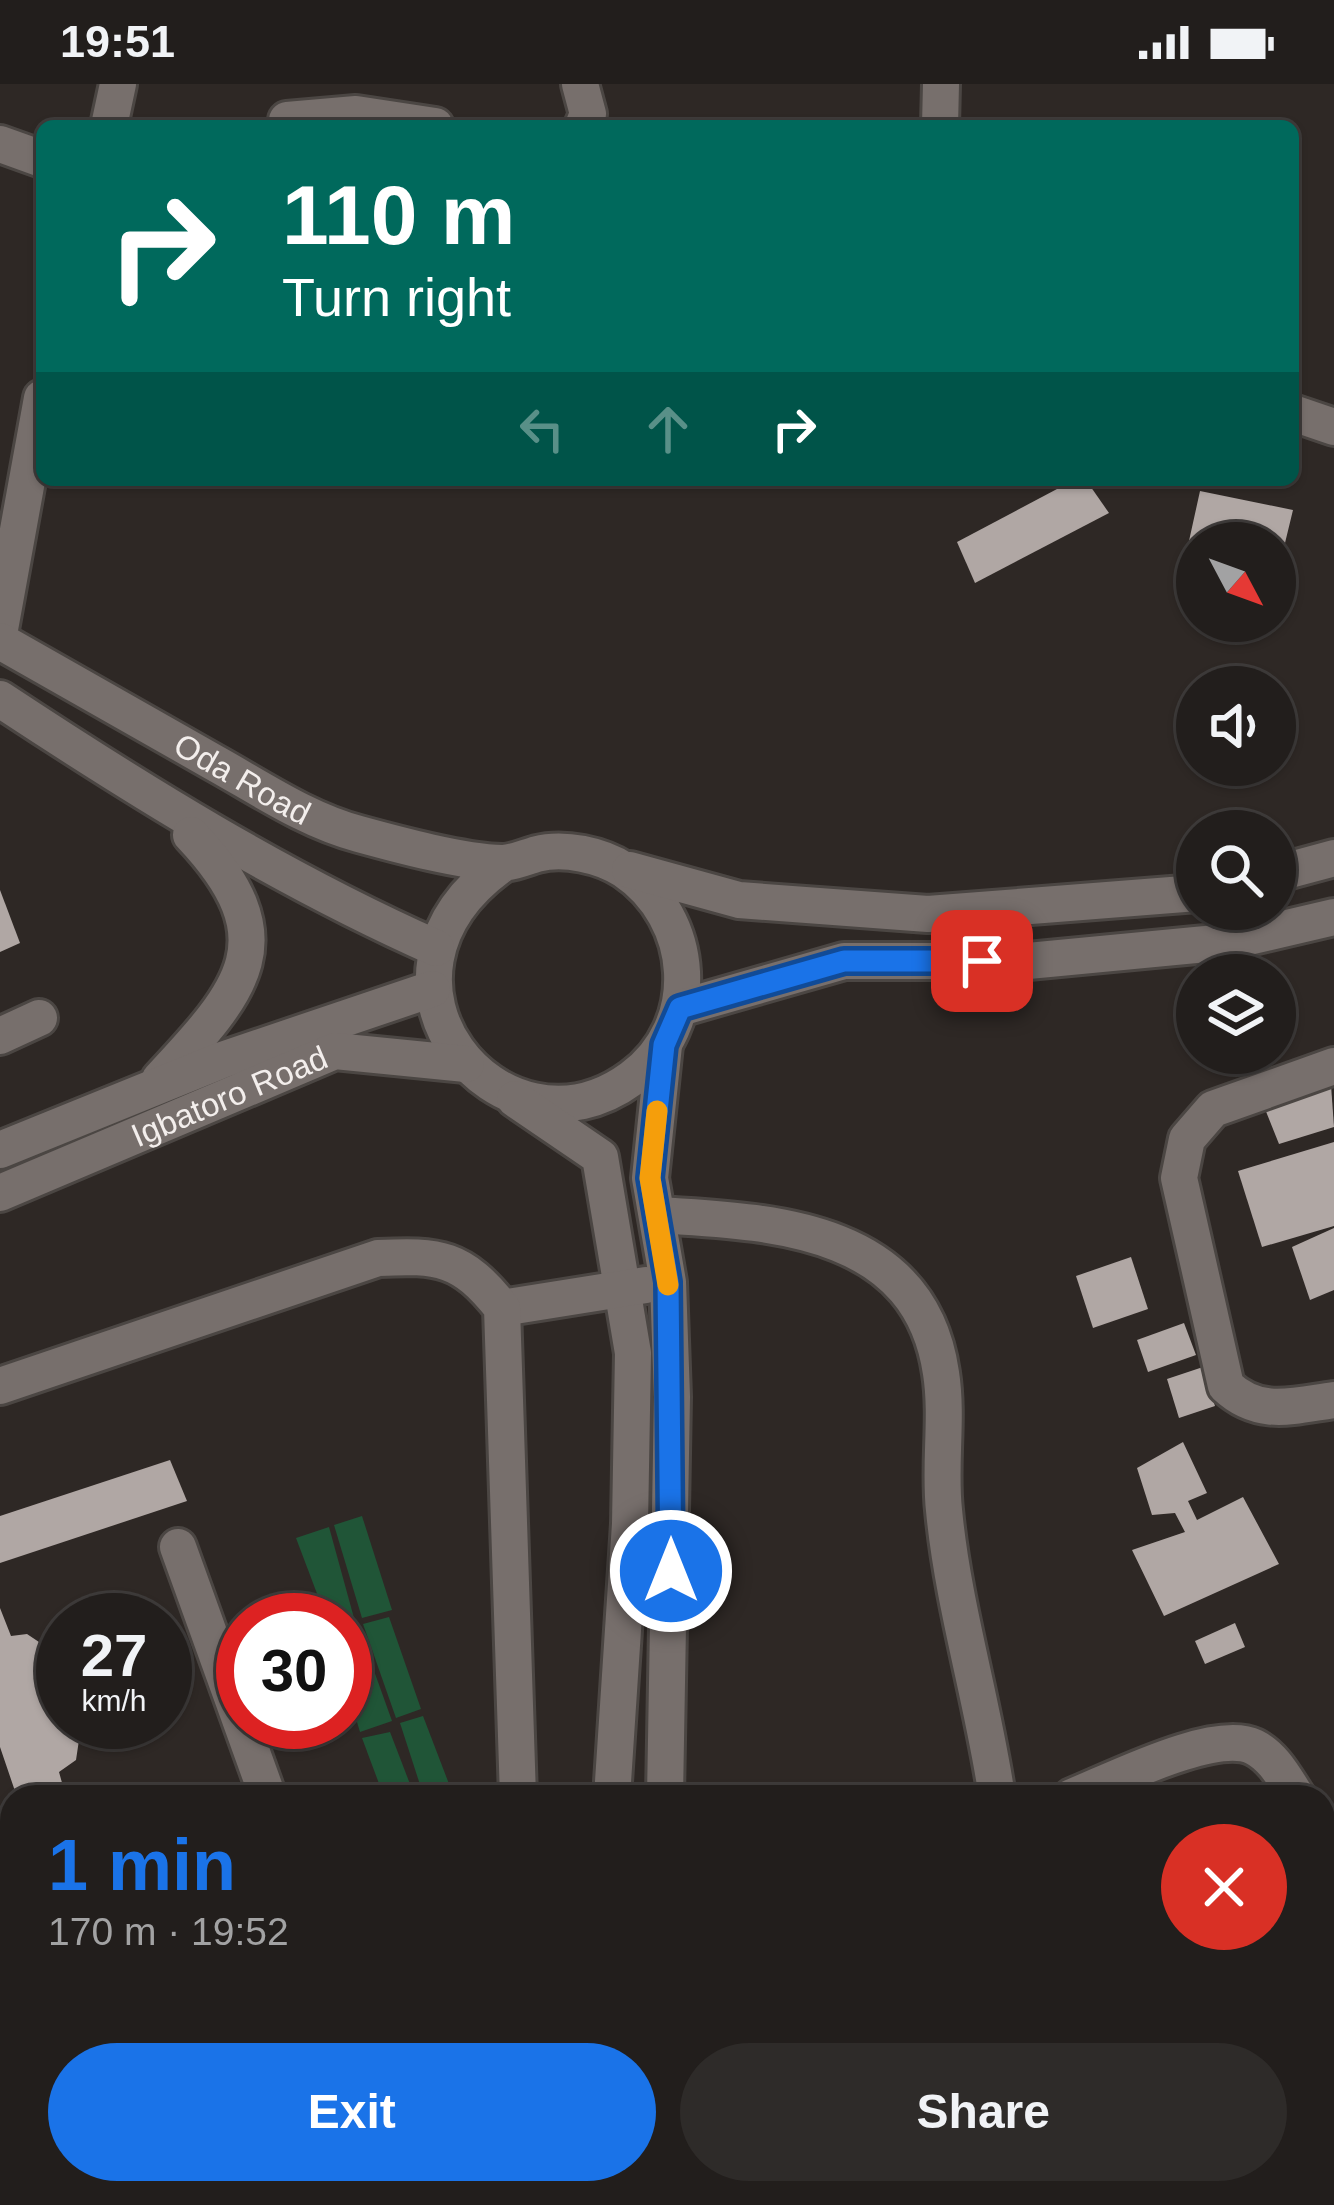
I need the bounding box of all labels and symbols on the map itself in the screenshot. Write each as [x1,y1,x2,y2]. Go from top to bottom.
north arrow [1176,522,1296,642]
street label: Oda Road [168,726,316,832]
pin [931,910,1033,1012]
street label: Igbatoro Road [126,1038,333,1154]
position arrow [608,1508,734,1634]
speed limit sign: 30 [216,1593,372,1749]

